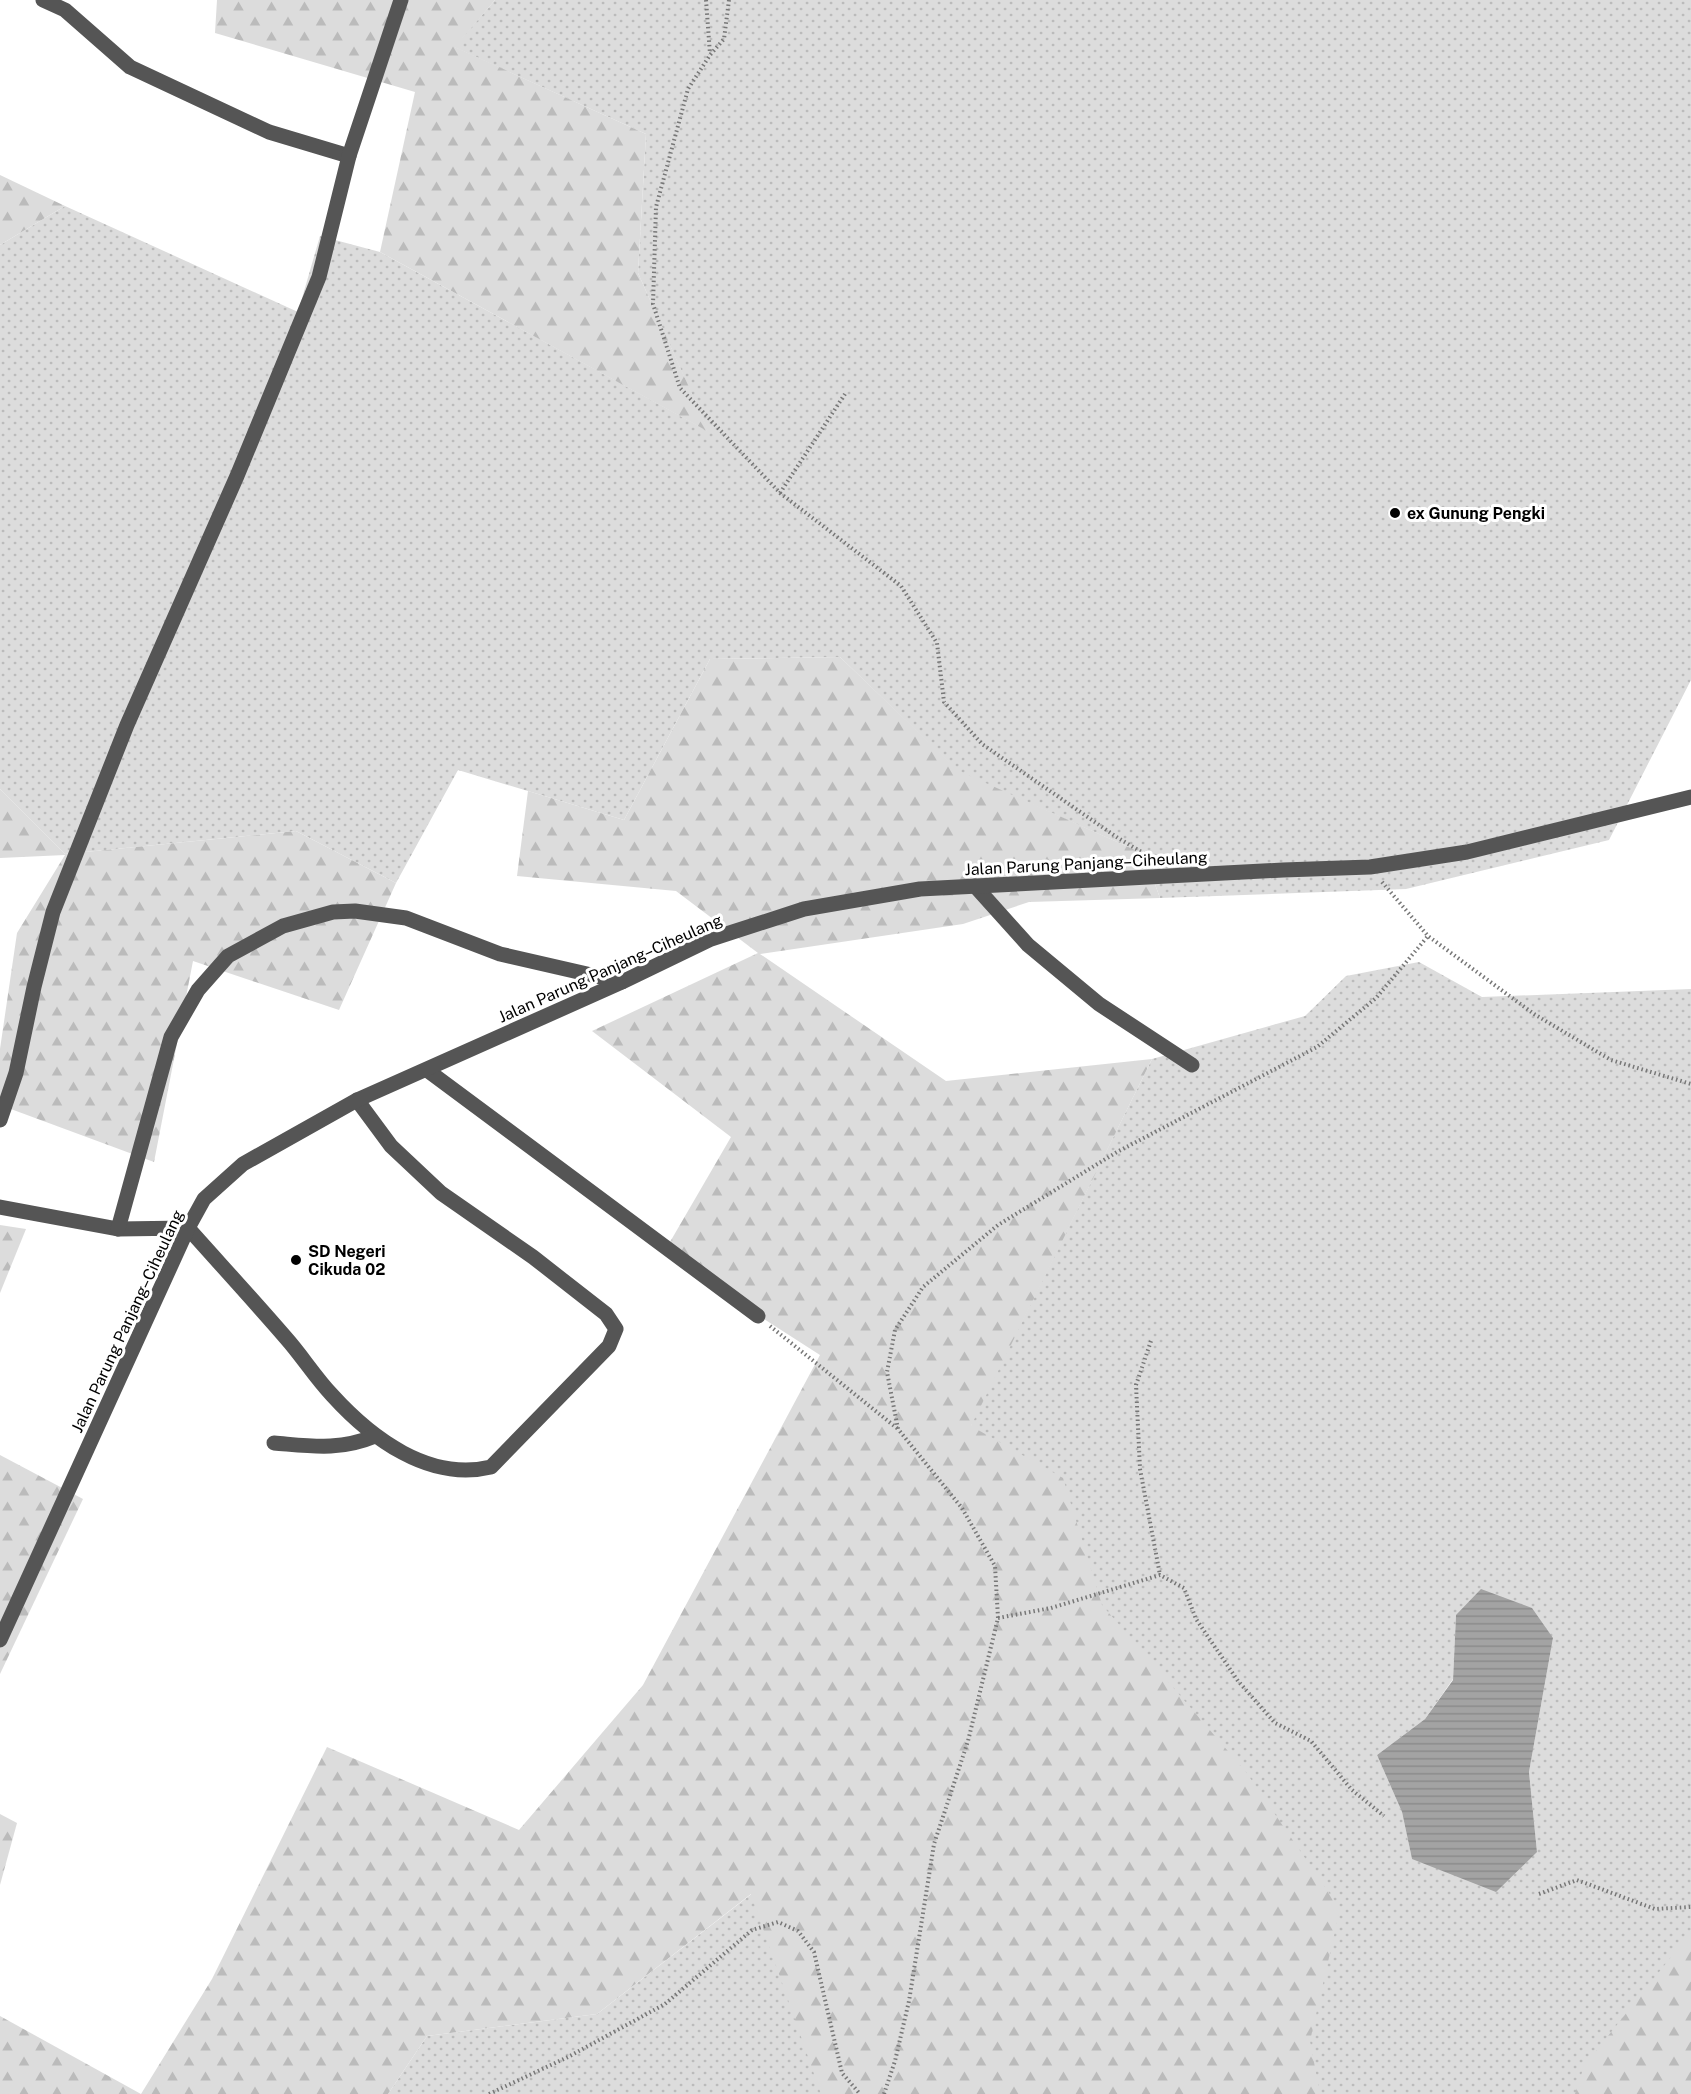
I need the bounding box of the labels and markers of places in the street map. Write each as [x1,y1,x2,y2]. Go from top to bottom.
place label: ex Gunung Pengki [1407,504,1545,523]
marker: ex Gunung Pengki [1388,506,1402,520]
place label: SD Negeri Cikuda 02 [308,1242,386,1279]
marker: SD Negeri Cikuda 02 [289,1253,303,1267]

